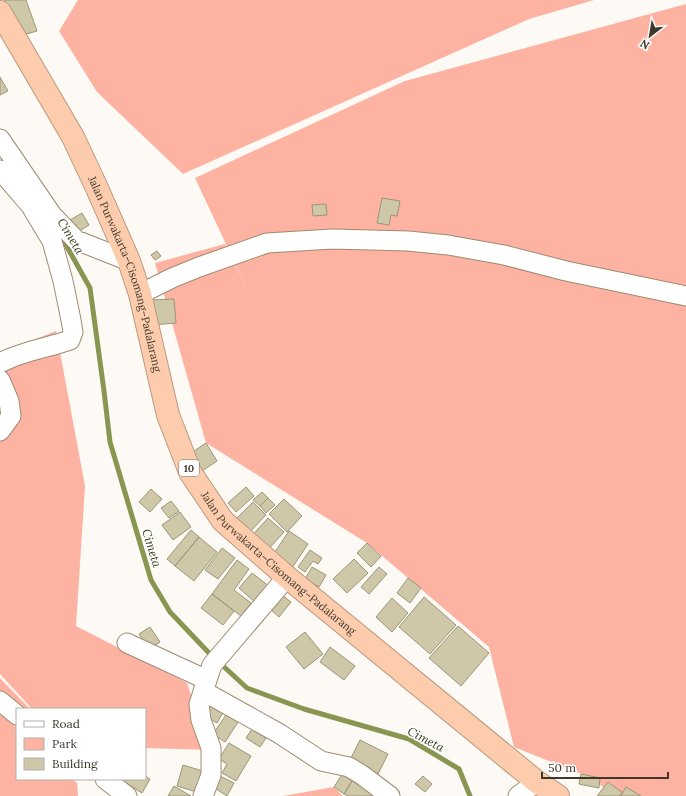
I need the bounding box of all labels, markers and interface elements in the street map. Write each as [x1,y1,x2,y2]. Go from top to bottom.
north arrow [630,16,670,56]
text: N [637,36,652,53]
street label: Jalan Purwakarta–Cisomang–Padalarang [85,173,165,374]
water label: Cimeta [54,215,88,257]
road number: 10 [179,460,199,476]
street label: Jalan Purwakarta–Cisomang–Padalarang [197,488,360,638]
water label: Cimeta [139,527,165,569]
legend [16,708,146,780]
text: Road [52,716,80,731]
water label: Cimeta [405,723,447,755]
text: Park [52,736,78,751]
scale bar [542,754,668,780]
text: Building [52,756,98,771]
text: 50 m [548,760,576,775]

